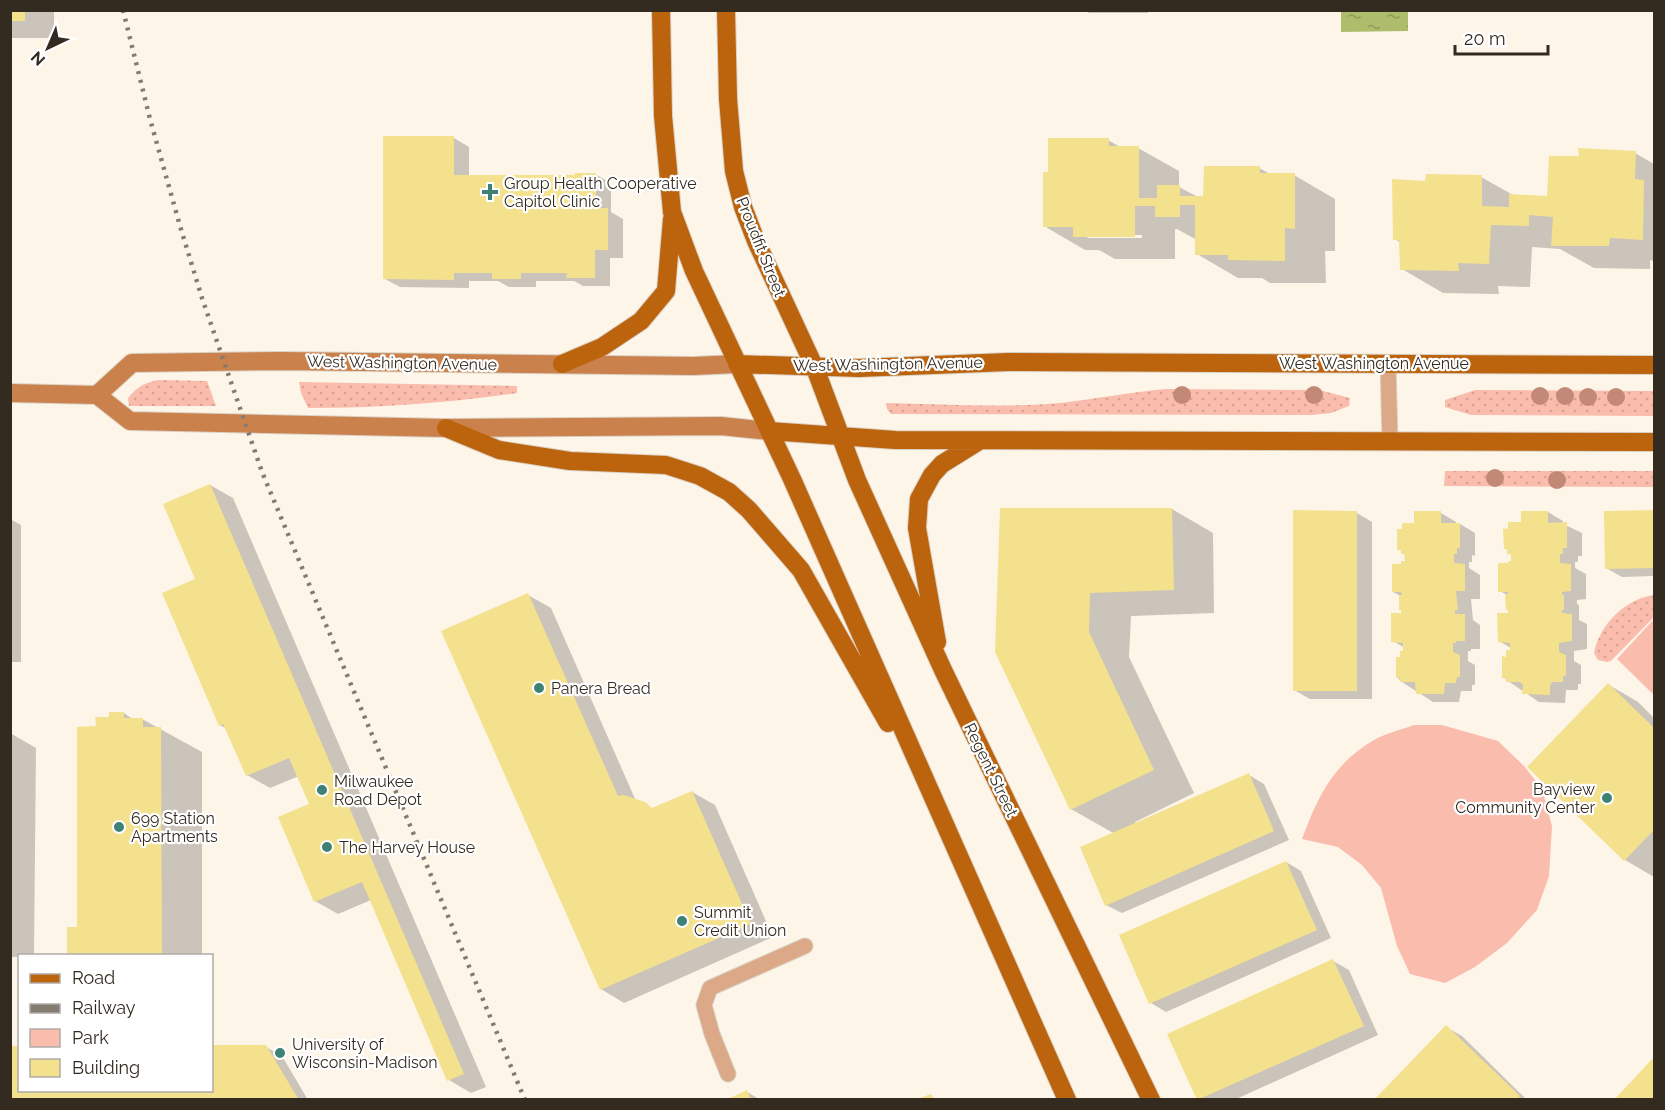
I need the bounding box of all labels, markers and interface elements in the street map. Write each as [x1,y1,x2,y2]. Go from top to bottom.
north arrow [18,18,78,78]
scale bar [1455,18,1548,56]
text: 20 m [1464,28,1506,49]
text: N [27,47,49,70]
place label: Group Health Cooperative Capitol Clinic [504,174,697,211]
marker: Group Health Cooperative Capitol Clinic [481,183,499,201]
street label: Proudfit Street [732,194,790,300]
street label: West Washington Avenue [307,352,497,374]
street label: West Washington Avenue [793,353,983,375]
street label: West Washington Avenue [1279,354,1469,373]
place label: Panera Bread [551,679,651,698]
marker: Panera Bread [532,681,546,695]
street label: Regent Street [960,720,1022,821]
place label: Milwaukee Road Depot [334,772,423,809]
place label: Bayview Community Center [1455,780,1595,817]
marker: Milwaukee Road Depot [315,783,329,797]
marker: Bayview Community Center [1600,791,1614,805]
place label: 699 Station Apartments [131,809,218,846]
marker: 699 Station Apartments [112,820,126,834]
place label: The Harvey House [339,838,475,857]
marker: The Harvey House [320,840,334,854]
place label: Summit Credit Union [694,903,786,940]
marker: Summit Credit Union [675,914,689,928]
legend [18,954,213,1092]
text: Road [72,967,115,988]
text: Railway [72,997,136,1018]
text: Park [72,1027,109,1048]
place label: University of Wisconsin-Madison [292,1035,438,1072]
marker: University of Wisconsin-Madison [273,1046,287,1060]
text: Building [72,1057,140,1078]

